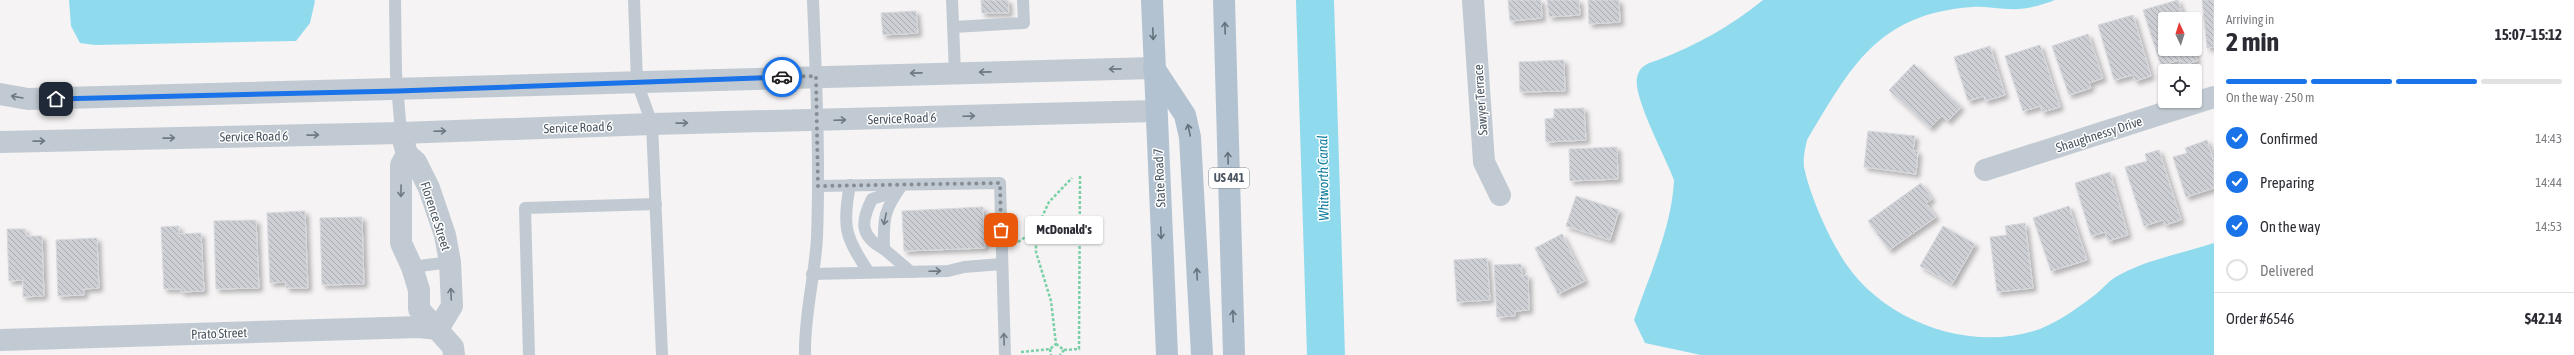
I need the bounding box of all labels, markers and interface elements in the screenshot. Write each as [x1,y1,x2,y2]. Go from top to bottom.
north arrow [2158,12,2202,56]
map controls [2158,12,2202,108]
text: Arriving in [2226,12,2274,27]
one-way arrow [1221,22,1229,35]
text: 15:07–15:12 [2495,26,2562,43]
one-way arrow [1149,27,1157,40]
text: 2 min [2226,27,2279,57]
courier [762,57,802,97]
street label: Sawyer Terrace [1471,64,1490,136]
button: locate [2158,64,2202,108]
one-way arrow [1109,65,1122,73]
icon: car [771,66,793,88]
one-way arrow [979,68,992,76]
one-way arrow [910,70,923,77]
pin [39,82,73,116]
icon: home [45,88,67,110]
text: On the way · 250 m [2226,90,2314,105]
one-way arrow [11,93,24,101]
street label: Service Road 6 [867,110,937,127]
one-way arrow [962,112,975,120]
street label: Shaughnessy Drive [2054,113,2144,155]
one-way arrow [833,117,846,124]
street label: Service Road 6 [543,119,613,136]
one-way arrow [675,120,688,127]
one-way arrow [1184,124,1192,137]
icon: check [2226,127,2248,149]
street label: Service Road 6 [220,128,289,145]
one-way arrow [433,128,446,135]
text: Confirmed [2260,130,2318,147]
one-way arrow [306,131,319,139]
text: 14:43 [2535,131,2562,146]
one-way arrow [162,134,175,142]
water label: Whitworth Canal [1314,135,1332,221]
one-way arrow [32,137,45,145]
street label: State Road 7 [1150,148,1169,208]
one-way arrow [1225,152,1232,165]
road number: US 441 [1209,168,1249,188]
icon: check [2226,171,2248,193]
text: Preparing [2260,174,2314,191]
text: 14:44 [2535,175,2562,190]
street label: Florence Street [417,180,454,253]
one-way arrow [397,184,405,197]
one-way arrow [880,212,888,225]
pin [984,213,1018,247]
icon: check [2226,215,2248,237]
callout: McDonald's [1025,216,1103,244]
text: On the way [2260,218,2321,235]
icon: bag [990,219,1012,241]
text: 14:53 [2535,219,2562,234]
text: McDonald's [1036,222,1092,237]
one-way arrow [1158,226,1165,239]
text: Delivered [2260,262,2314,279]
one-way arrow [928,267,941,275]
one-way arrow [1194,268,1201,281]
one-way arrow [448,288,455,301]
one-way arrow [1229,310,1236,323]
text: Order #6546 [2226,310,2294,327]
text: $42.14 [2525,310,2562,327]
street label: Prato Street [191,325,248,342]
one-way arrow [1001,333,1008,346]

